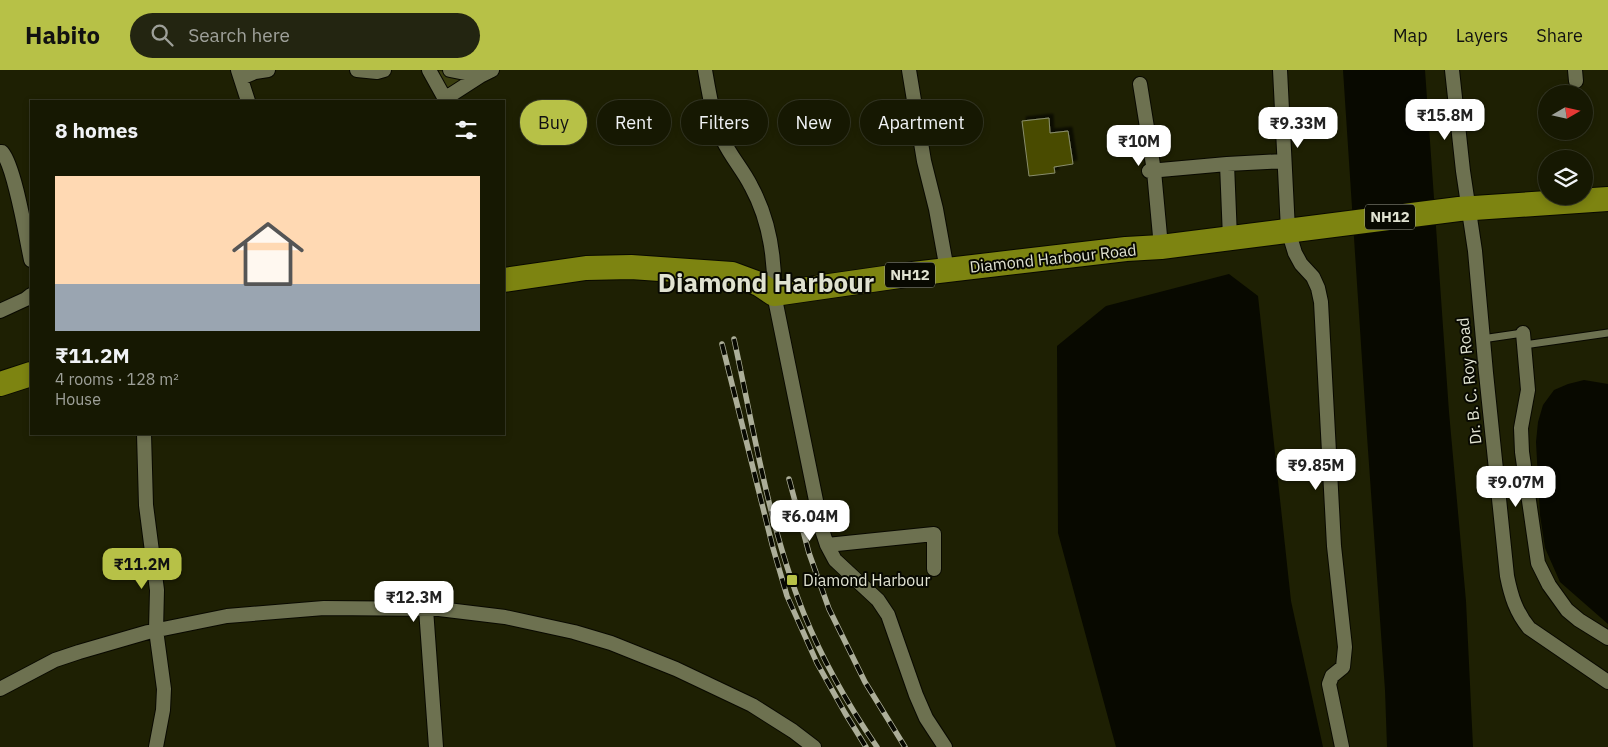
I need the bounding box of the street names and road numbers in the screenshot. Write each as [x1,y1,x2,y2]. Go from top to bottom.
road number: NH12 [1365,204,1415,230]
street label: Diamond Harbour Road [968,239,1138,277]
road number: NH12 [885,262,935,288]
street label: Dr. B. C. Roy Road [1452,317,1486,445]

